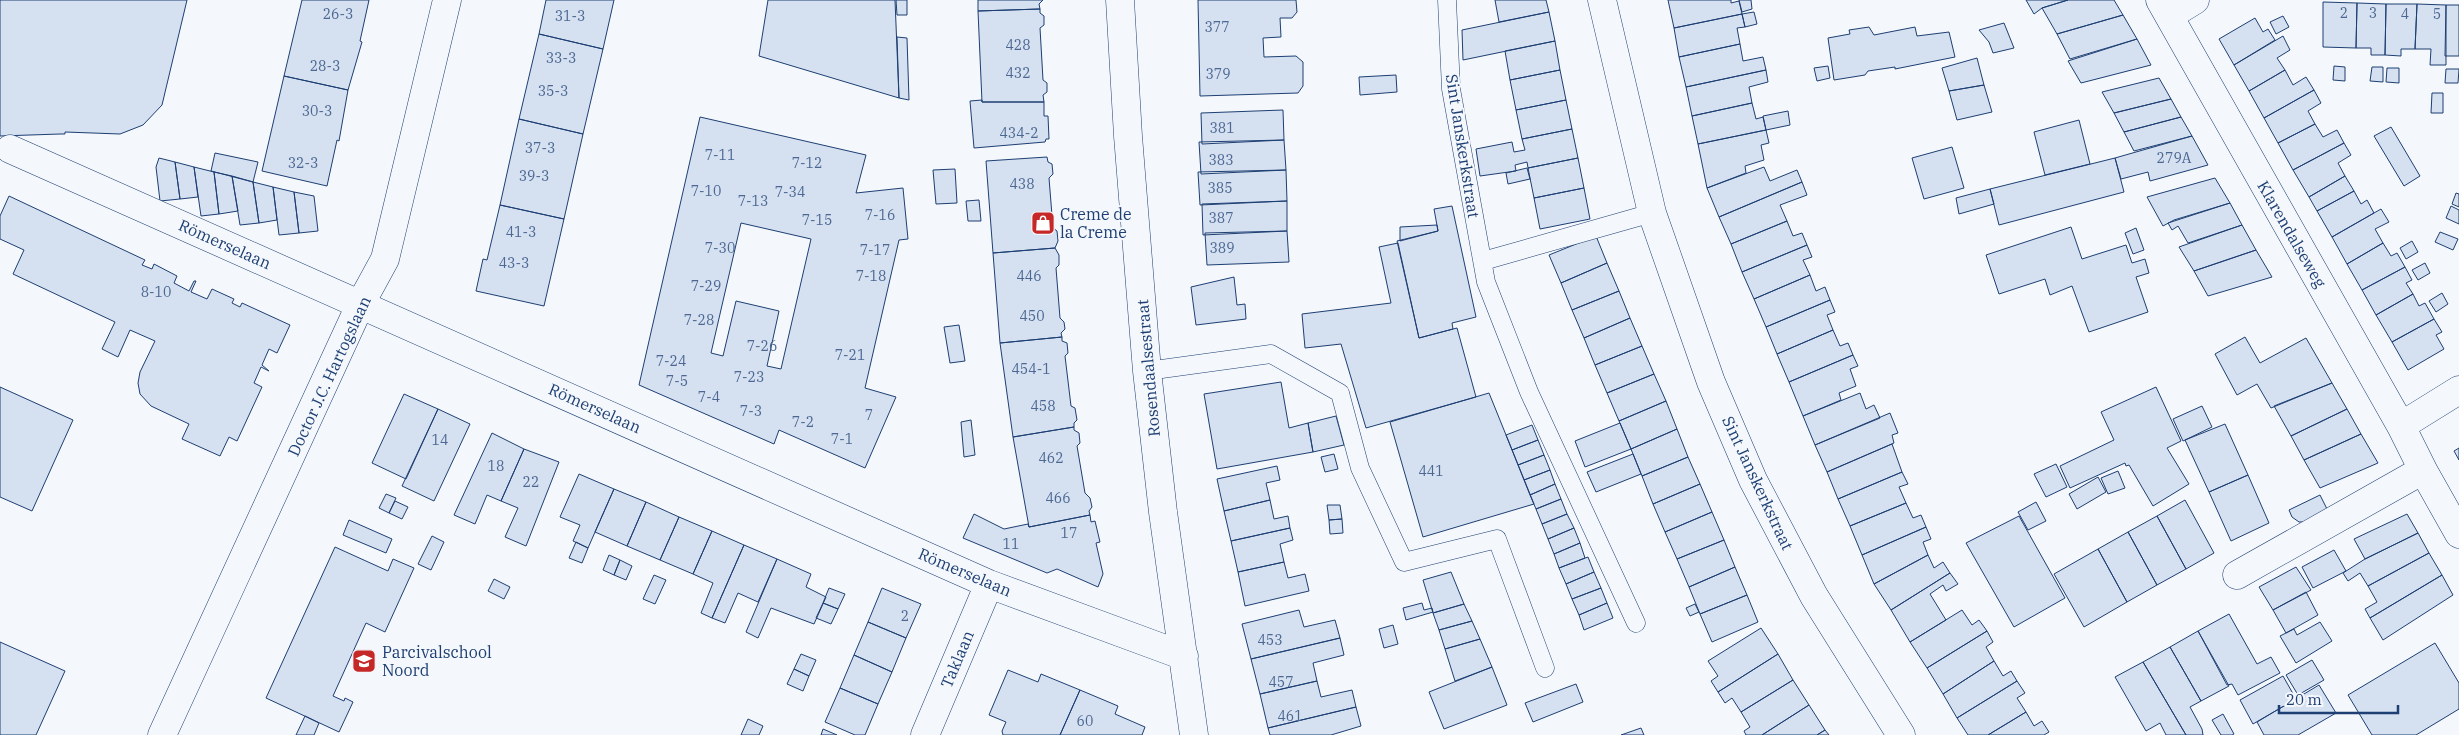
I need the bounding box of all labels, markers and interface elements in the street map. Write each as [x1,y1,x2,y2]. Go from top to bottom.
house number: 2 [2340,4,2348,22]
house number: 3 [2369,4,2377,22]
house number: 26-3 [323,5,353,23]
house number: 4 [2401,5,2409,23]
house number: 5 [2433,5,2441,23]
house number: 31-3 [555,7,585,25]
house number: 377 [1204,18,1230,36]
house number: 428 [1005,36,1031,54]
house number: 33-3 [546,49,576,67]
house number: 28-3 [310,57,340,75]
house number: 432 [1005,64,1031,82]
house number: 379 [1205,65,1231,83]
street label: Sint Janskerkstraat [1442,73,1484,220]
house number: 35-3 [538,82,568,100]
house number: 30-3 [302,102,332,120]
house number: 381 [1209,119,1235,137]
house number: 434-2 [999,124,1039,142]
house number: 37-3 [525,139,555,157]
house number: 7-11 [705,146,735,164]
house number: 279A [2157,149,2192,167]
house number: 383 [1208,151,1234,169]
house number: 32-3 [288,154,318,172]
house number: 7-12 [792,154,822,172]
house number: 39-3 [519,167,549,185]
house number: 438 [1009,175,1035,193]
street label: Klarendalseweg [2253,177,2331,291]
house number: 385 [1207,179,1233,197]
house number: 7-10 [691,182,721,200]
house number: 7-34 [775,183,805,201]
house number: 7-13 [738,192,768,210]
place label: Creme de la Creme [1060,204,1132,242]
house number: 7-16 [865,206,895,224]
house number: 387 [1208,209,1234,227]
shop icon: Creme de la Creme [1030,210,1056,236]
house number: 7-15 [802,211,832,229]
street label: Römerselaan [176,215,274,273]
house number: 41-3 [506,223,536,241]
house number: 7-30 [705,239,735,257]
house number: 389 [1209,239,1235,257]
house number: 7-17 [860,241,890,259]
house number: 43-3 [499,254,529,272]
house number: 7-18 [856,267,886,285]
house number: 446 [1016,267,1042,285]
house number: 7-29 [691,277,721,295]
house number: 8-10 [141,283,171,301]
street label: Doctor J.C. Hartogslaan [283,293,375,459]
street label: Rosendaalsestraat [1132,298,1164,438]
house number: 450 [1019,307,1045,325]
house number: 7-28 [684,311,714,329]
house number: 7-26 [747,337,777,355]
house number: 7-21 [835,346,865,364]
house number: 7-24 [656,352,686,370]
house number: 454-1 [1011,360,1051,378]
house number: 7-23 [734,368,764,386]
house number: 7-5 [666,372,688,390]
street label: Römerselaan [546,379,644,437]
house number: 7-4 [698,388,720,406]
house number: 458 [1030,397,1056,415]
house number: 7-3 [740,402,762,420]
house number: 7 [865,406,873,424]
house number: 7-2 [792,413,814,431]
street label: Sint Janskerkstraat [1718,413,1798,553]
house number: 7-1 [831,430,853,448]
house number: 14 [432,431,448,449]
house number: 462 [1038,449,1064,467]
house number: 18 [488,457,504,475]
house number: 441 [1418,462,1444,480]
house number: 22 [523,473,539,491]
house number: 466 [1045,489,1071,507]
house number: 17 [1061,524,1077,542]
house number: 11 [1003,535,1019,553]
street label: Römerselaan [915,543,1015,601]
house number: 2 [901,607,909,625]
street label: Taklaan [936,627,978,691]
house number: 453 [1257,631,1283,649]
place label: Parcivalschool Noord [382,642,492,680]
school or university icon: Parcivalschool Noord [351,648,377,674]
house number: 457 [1268,673,1294,691]
scale bar [2279,682,2398,714]
text: 20 m [2286,690,2322,709]
house number: 461 [1277,707,1303,725]
house number: 60 [1077,712,1093,730]

